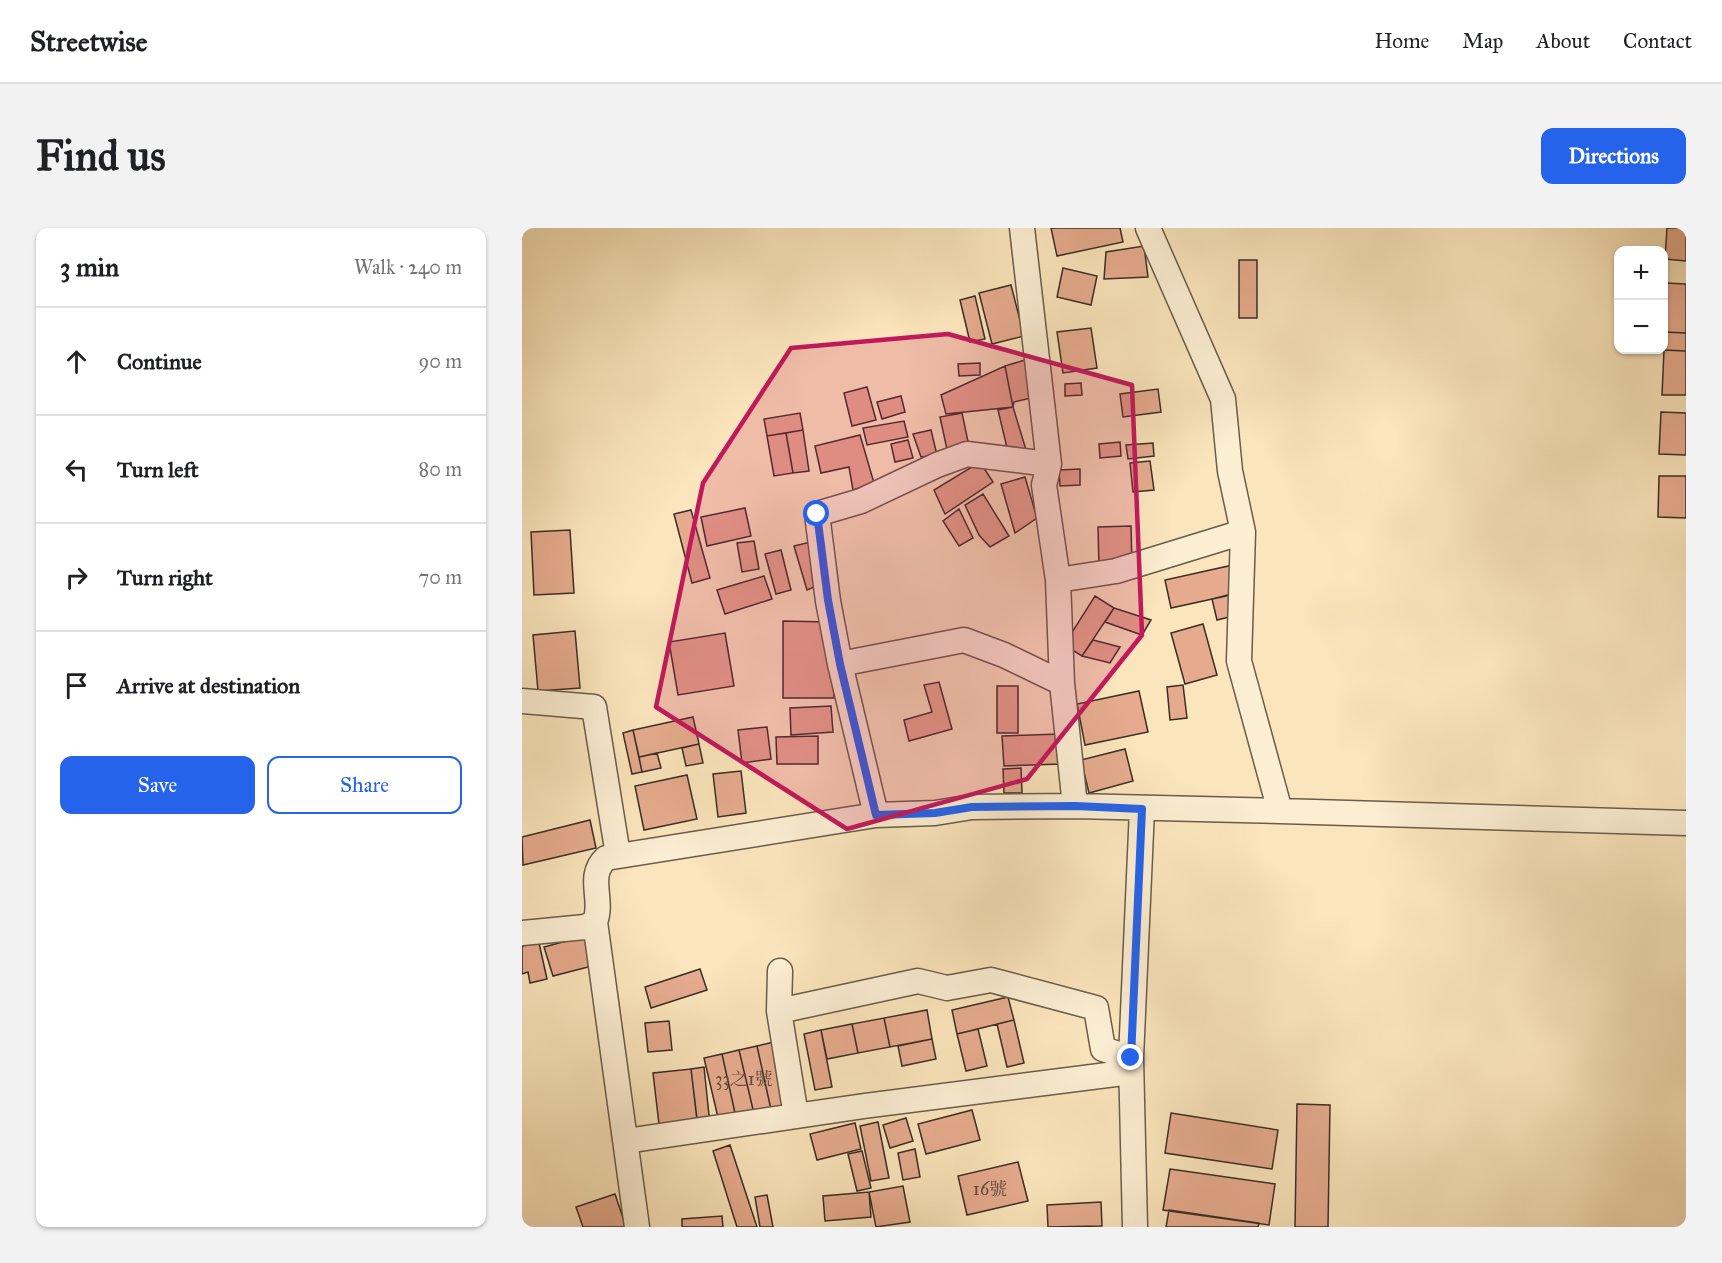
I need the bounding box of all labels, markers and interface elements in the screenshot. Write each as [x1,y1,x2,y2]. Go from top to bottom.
text: Streetwise [30,24,147,59]
text: Home [1374,28,1429,54]
text: Map [1462,28,1503,54]
text: About [1536,28,1590,54]
text: Contact [1623,28,1692,54]
button: Directions [1541,128,1686,184]
text: Find us [36,130,166,182]
map controls [1614,246,1668,354]
button: + [1614,246,1668,300]
text: 3 min [60,251,119,283]
text: Walk · 240 m [354,255,462,279]
button: − [1614,300,1668,354]
icon: ahead [60,345,93,378]
text: Continue [117,348,202,375]
text: 90 m [419,349,462,373]
icon: left [60,453,93,486]
text: Turn left [117,456,199,483]
text: 80 m [419,457,462,481]
route start [803,500,829,526]
icon: right [60,561,93,594]
text: Turn right [117,564,213,591]
text: 70 m [419,565,462,589]
icon: arrive [60,669,93,702]
text: Arrive at destination [117,672,300,699]
button: Save [60,756,255,814]
button: Share [267,756,462,814]
route end [1117,1044,1143,1070]
house number: 33之1號 [715,1068,773,1090]
house number: 16號 [973,1178,1007,1200]

